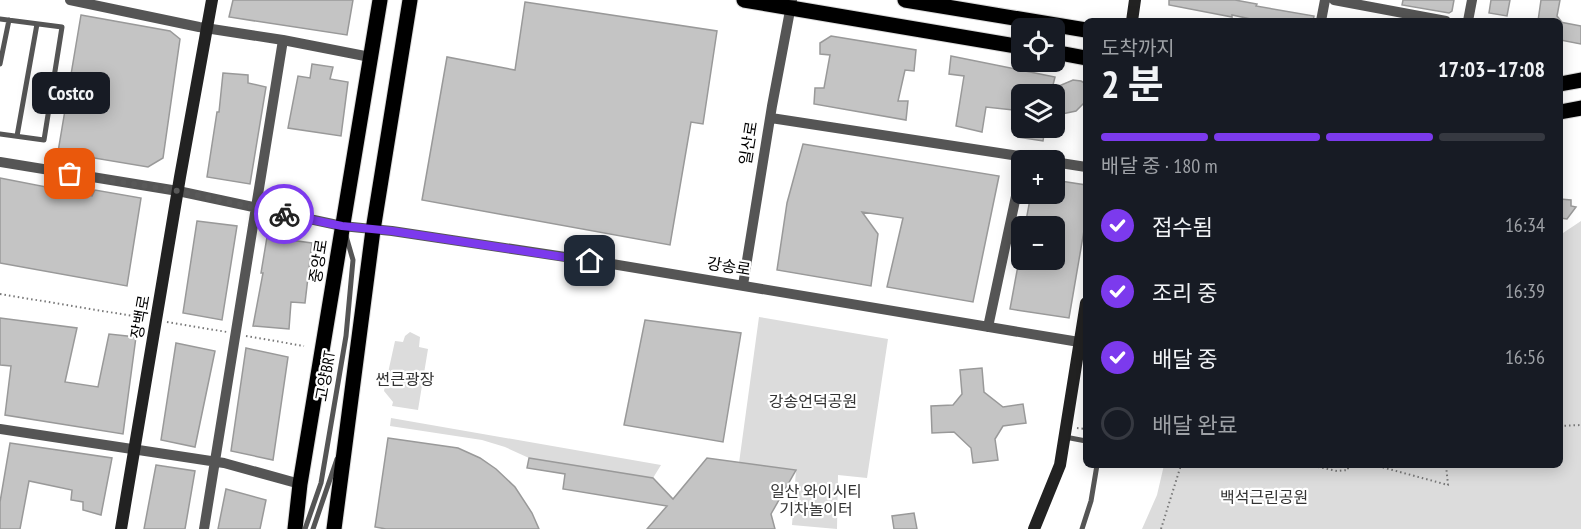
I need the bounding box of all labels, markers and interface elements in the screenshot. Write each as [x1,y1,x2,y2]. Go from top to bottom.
map controls [1011,18,1065,270]
button: locate [1011,18,1065,72]
text: 도착까지 [1101,35,1175,61]
text: 17:03–17:08 [1438,55,1545,83]
text: 2 분 [1101,58,1164,109]
callout: Costco [31,72,109,114]
text: Costco [48,80,94,106]
button: layers [1011,84,1065,138]
street label: 일산로 [735,119,761,166]
pin [44,148,95,199]
button: + [1011,150,1065,204]
text: 배달 중 · 180 m [1101,153,1217,179]
icon: bag [53,157,86,190]
courier [254,184,314,244]
icon: bike [268,198,301,231]
icon: check [1101,209,1134,242]
text: 16:34 [1505,212,1545,238]
text: 접수됨 [1152,213,1213,241]
button: − [1011,216,1065,270]
pin [564,235,615,286]
street label: 중앙로 [305,237,331,284]
icon: home [573,244,606,277]
street label: 강송로 [706,253,753,279]
icon: check [1101,275,1134,308]
text: 16:39 [1505,278,1545,304]
text: 조리 중 [1152,279,1217,307]
street label: 장백로 [126,293,154,340]
icon: check [1101,341,1134,374]
text: 16:56 [1505,344,1545,370]
text: 배달 중 [1152,345,1217,373]
street label: 고양BRT [311,349,339,403]
park label: 썬큰광장 [376,369,435,389]
park label: 강송언덕공원 [769,391,857,411]
text: 배달 완료 [1152,411,1238,439]
park label: 일산 와이시티 기차놀이터 [770,481,862,519]
park label: 백석근린공원 [1220,487,1308,507]

